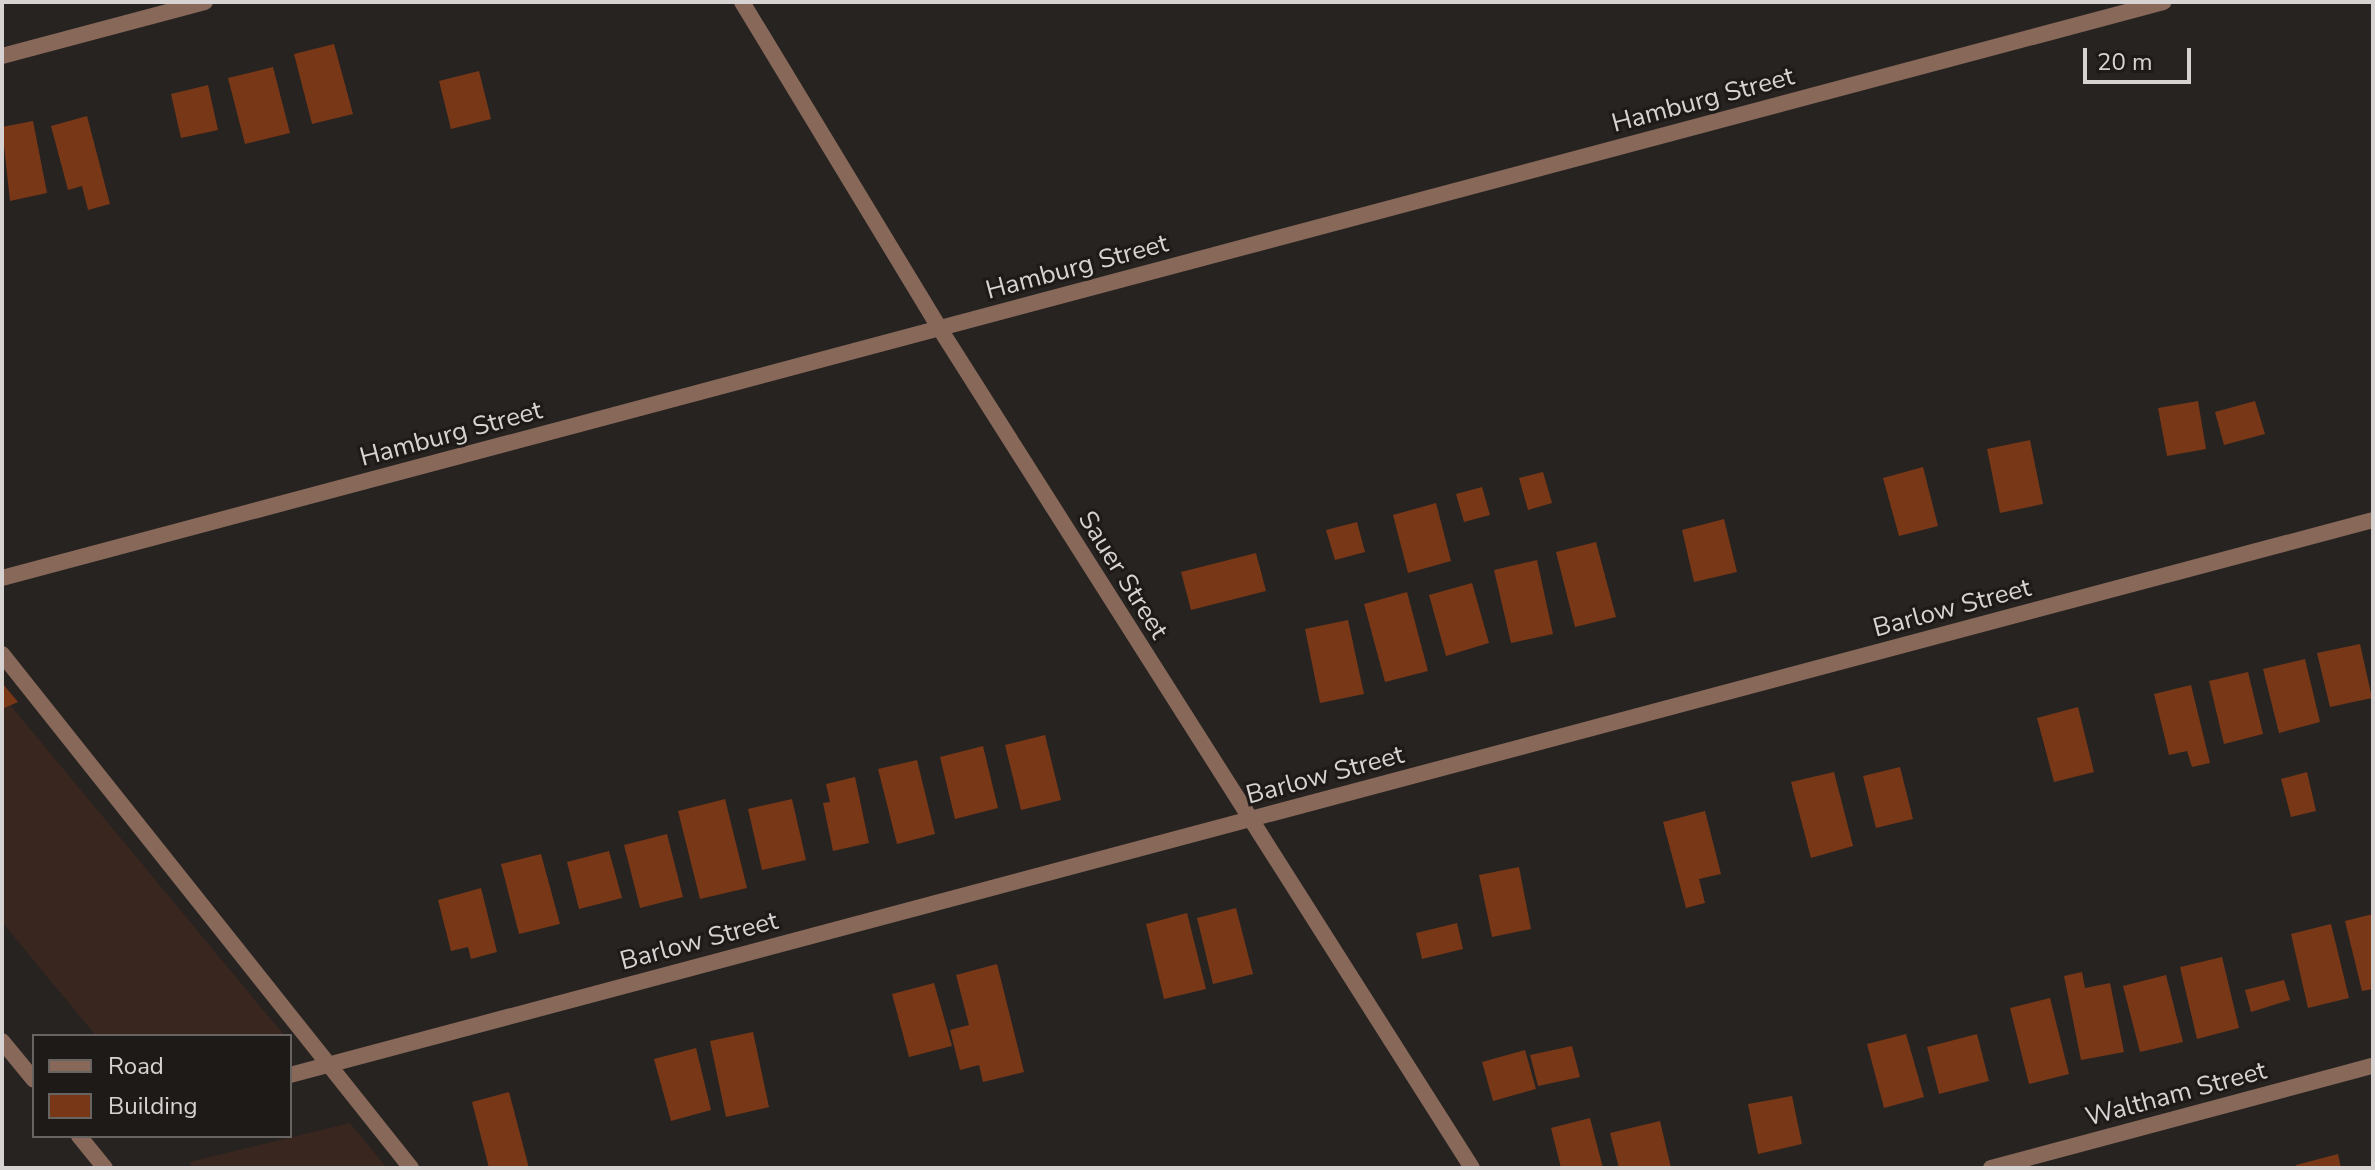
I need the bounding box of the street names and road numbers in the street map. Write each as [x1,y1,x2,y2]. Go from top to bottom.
street label: Hamburg Street [1608,61,1798,139]
street label: Hamburg Street [982,228,1172,306]
street label: Hamburg Street [356,395,546,473]
street label: Sauer Street [1071,505,1175,645]
street label: Barlow Street [1870,572,2034,644]
street label: Barlow Street [1243,739,1407,811]
street label: Barlow Street [617,905,781,977]
street label: Waltham Street [2082,1055,2270,1133]

